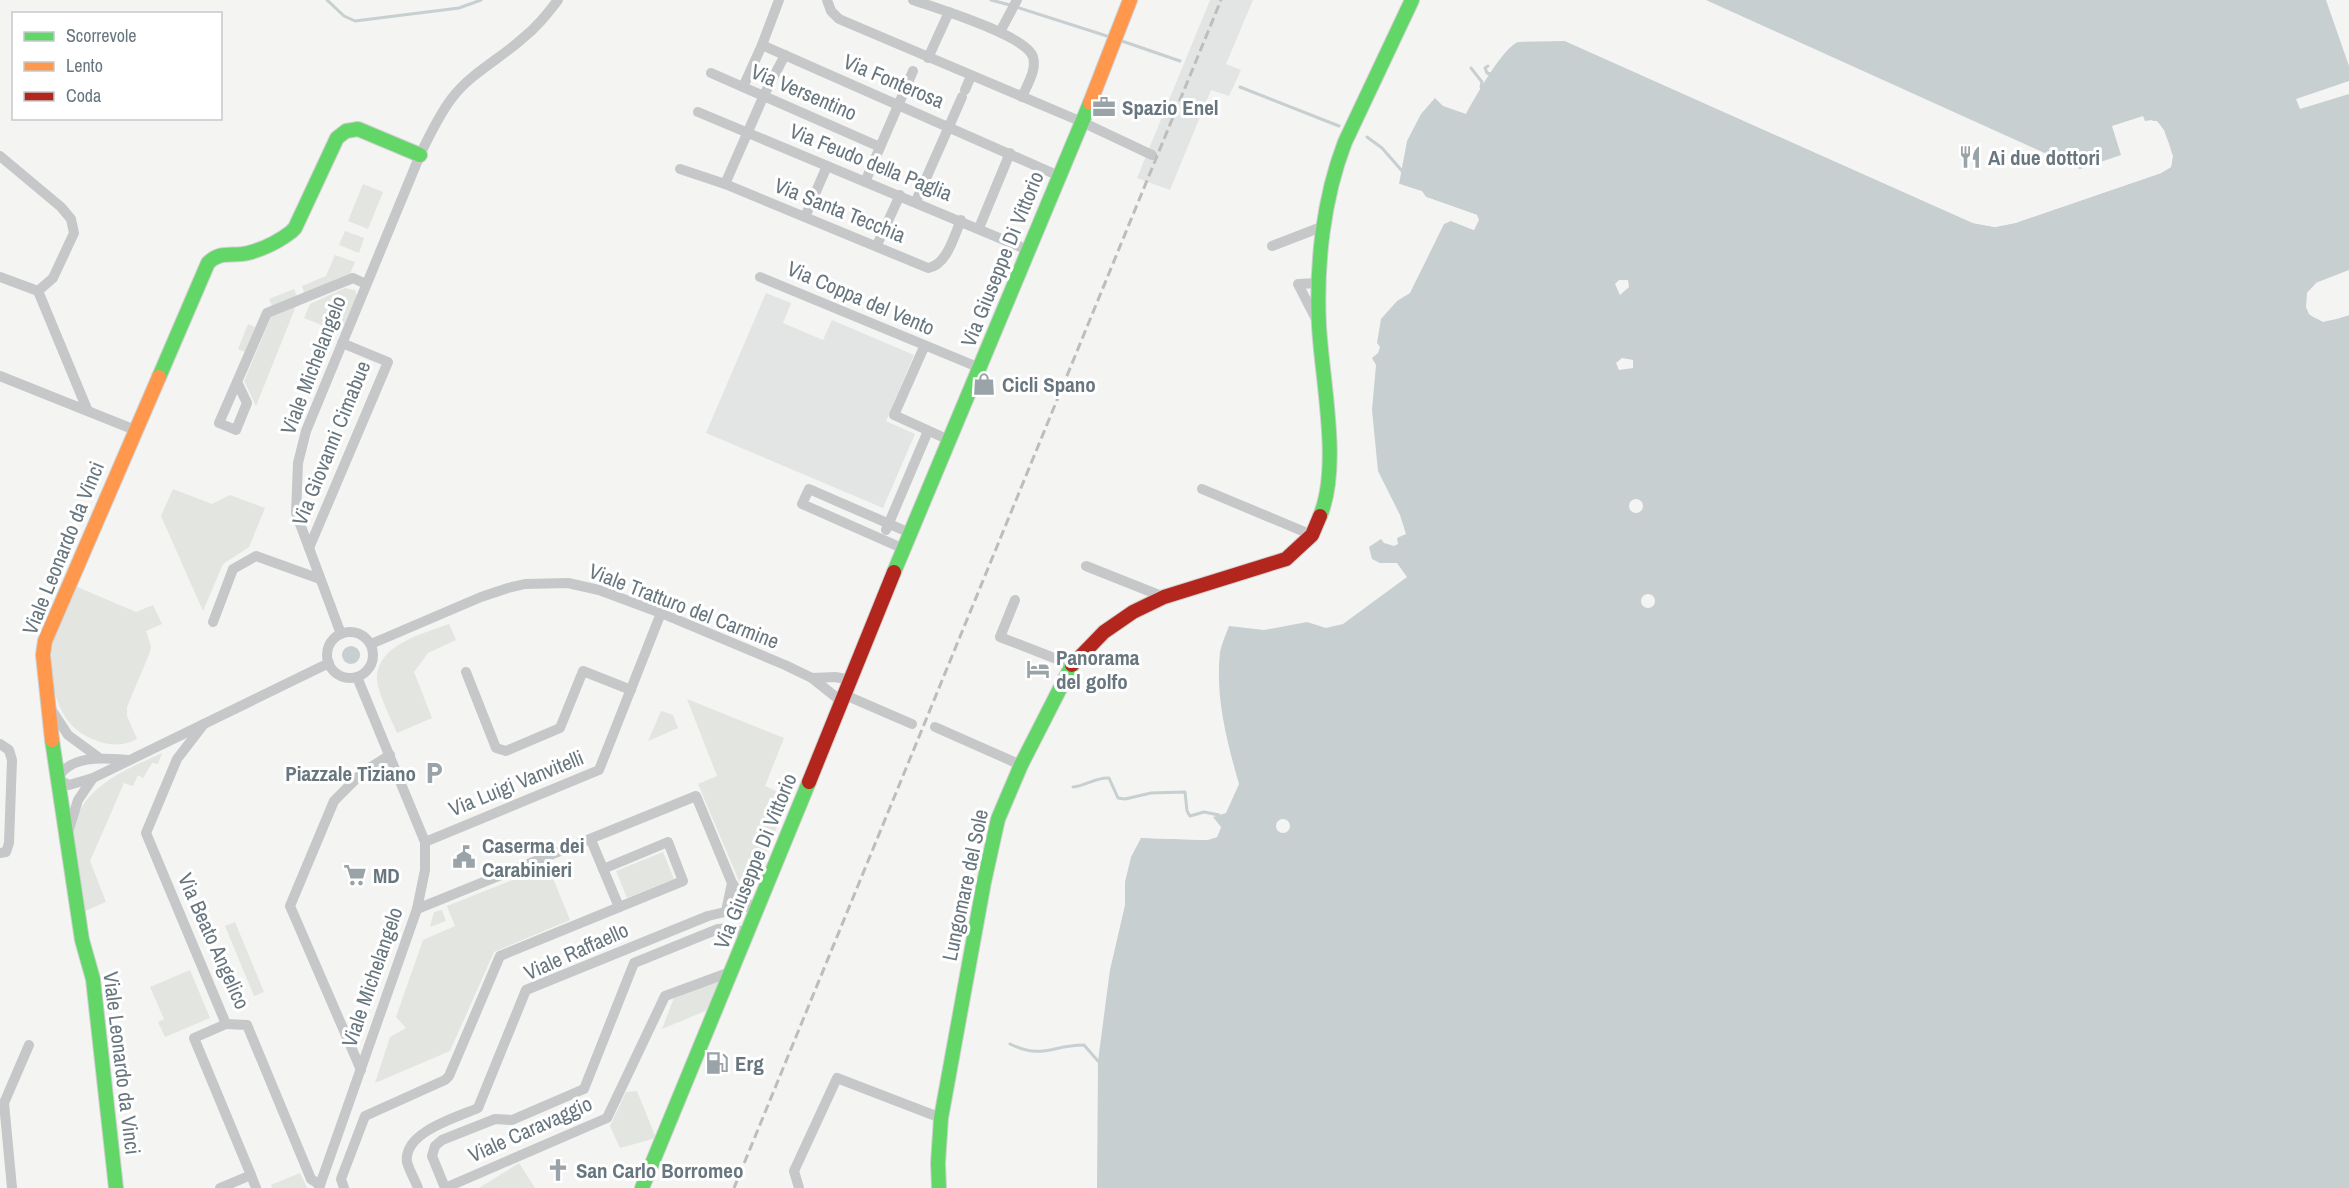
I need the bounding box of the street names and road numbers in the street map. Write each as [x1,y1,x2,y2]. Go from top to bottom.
street label: Via Fonterosa [839,47,949,115]
street label: Via Versentino [746,57,862,127]
street label: Via Feudo della Paglia [785,116,957,208]
street label: Via Giuseppe Di Vittorio [954,167,1050,351]
street label: Via Santa Tecchia [770,170,910,250]
street label: Via Coppa del Vento [783,254,939,342]
street label: Viale Michelangelo [273,292,353,438]
street label: Via Giovanni Cimabue [285,356,377,530]
street label: Viale Leonardo da Vinci [15,457,111,639]
street label: Viale Tratturo del Carmine [585,556,783,656]
street label: Via Luigi Vanvitelli [444,743,588,823]
street label: Via Giuseppe Di Vittorio [707,769,803,953]
street label: Lungomare del Sole [935,807,995,963]
street label: Via Beato Angelico [171,868,257,1014]
street label: Viale Michelangelo [334,903,410,1051]
street label: Viale Raffaello [519,915,633,987]
street label: Viale Leonardo da Vinci [96,970,148,1156]
street label: Viale Caravaggio [463,1089,597,1169]

